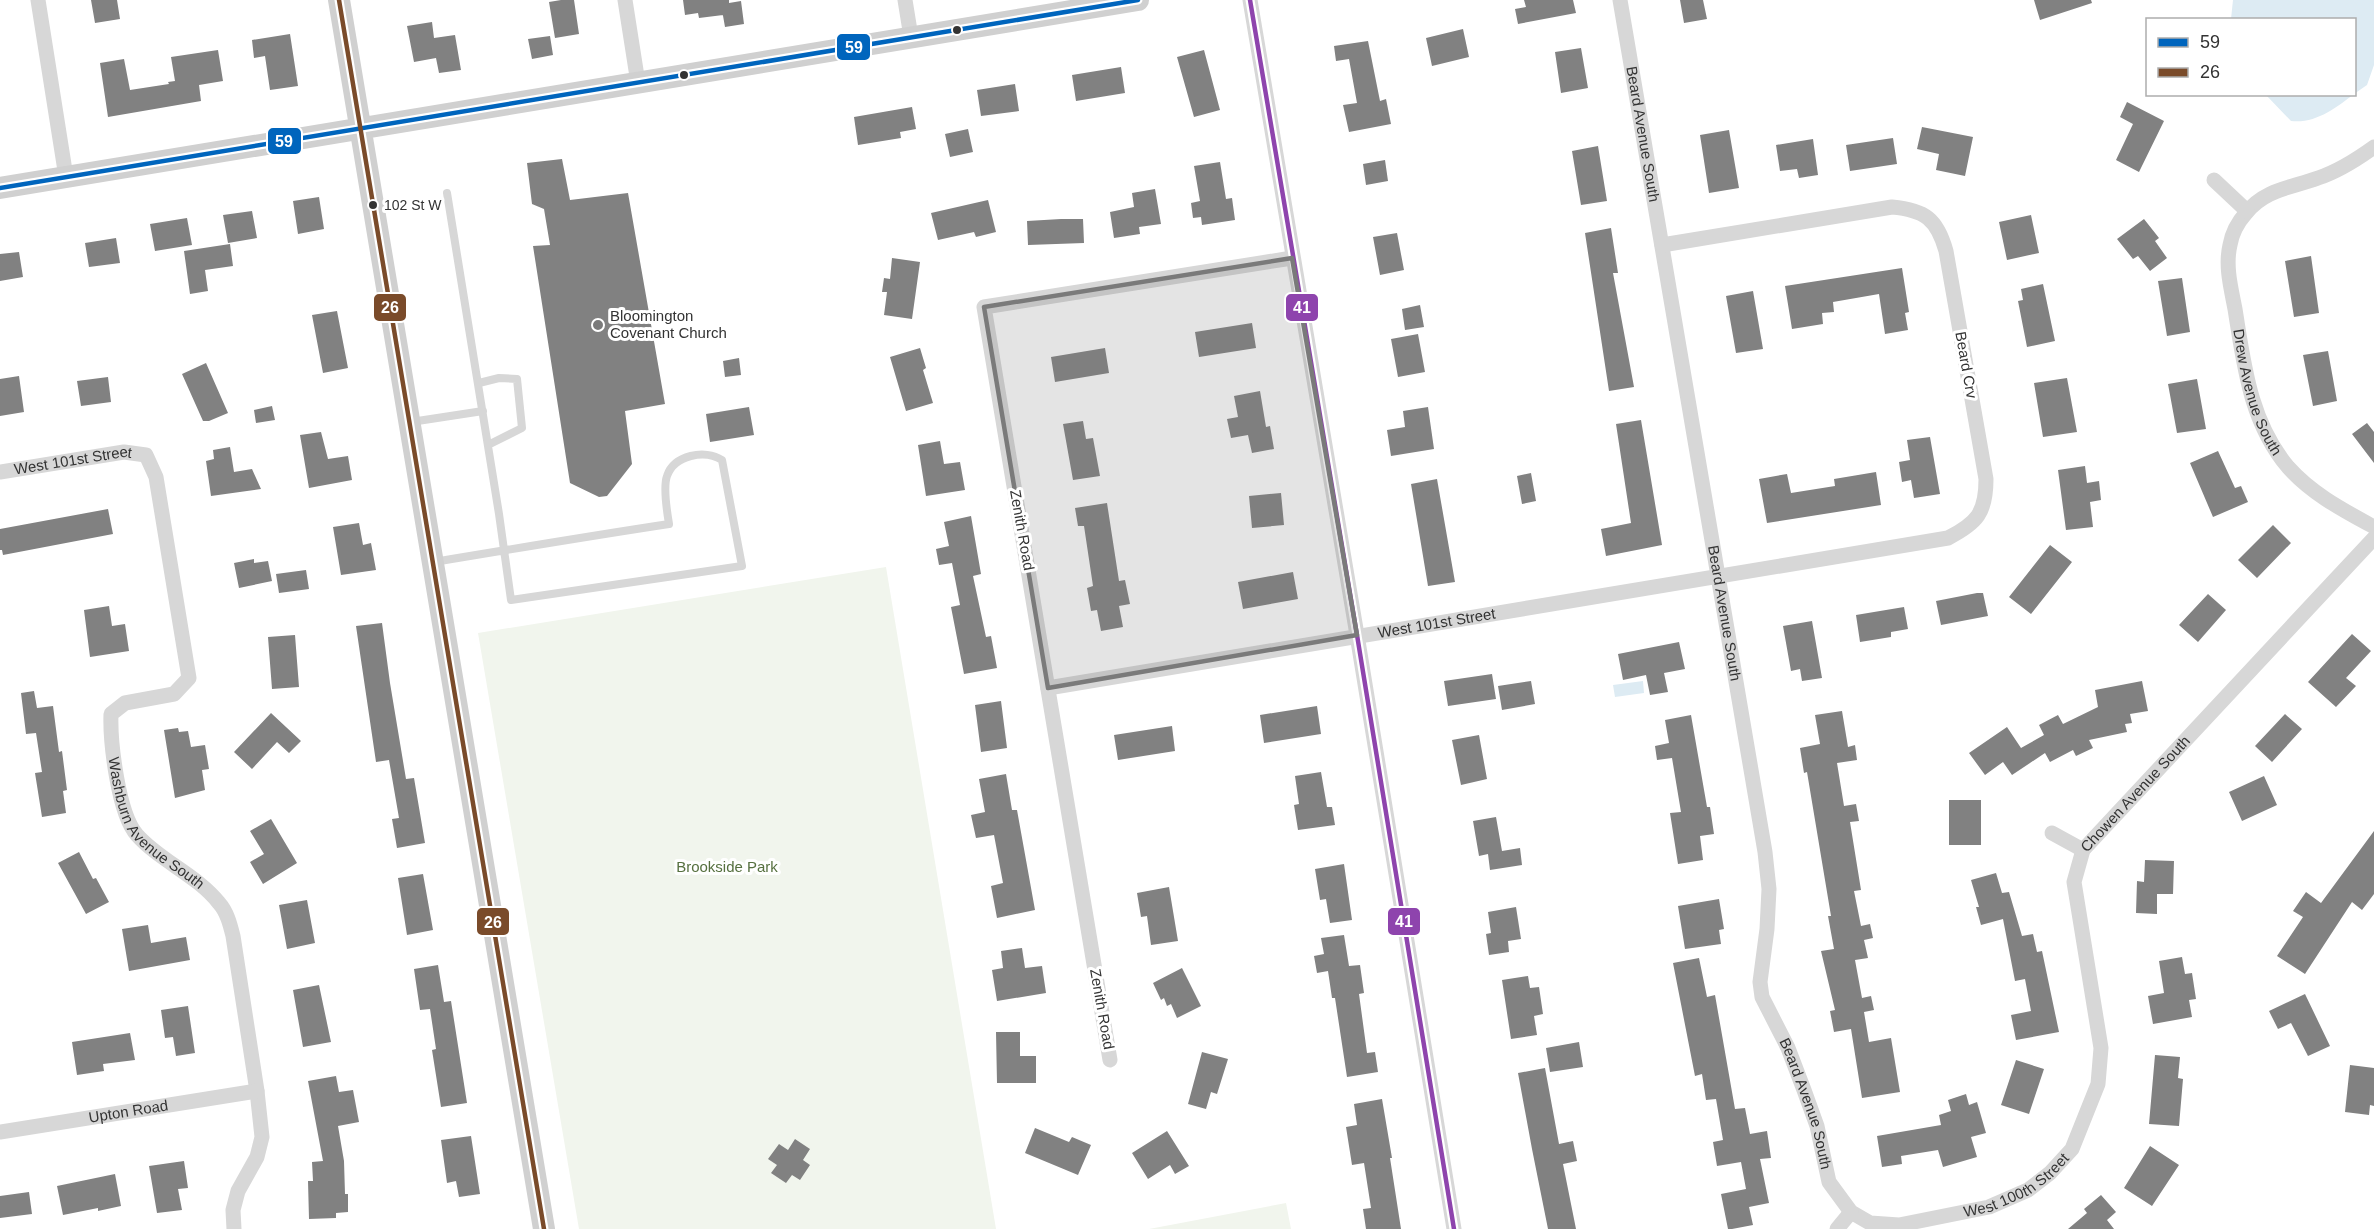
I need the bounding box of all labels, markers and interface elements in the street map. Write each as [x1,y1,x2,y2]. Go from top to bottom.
legend [2146,18,2356,96]
unlabelled marker [951,24,963,36]
text: 59 [2200,32,2220,52]
line badge: 59 [836,33,871,61]
text: 59 [845,39,863,56]
text: 26 [2200,62,2220,82]
street label: Beard Avenue South [1623,65,1663,203]
unlabelled marker [678,69,690,81]
line badge: 59 [267,127,302,155]
text: 59 [275,133,293,150]
place label: 102 St W [384,197,442,213]
marker: 102 St W [367,199,379,211]
line badge: 26 [373,293,407,322]
line badge: 41 [1285,293,1319,322]
text: 26 [381,299,399,316]
text: 41 [1293,299,1311,316]
place label: Bloomington Covenant Church [610,307,727,341]
marker: Bloomington Covenant Church [591,318,605,332]
street label: Drew Avenue South [2230,328,2286,458]
street label: Beard Crv [1952,330,1981,400]
street label: West 101st Street [13,443,134,478]
street label: Zenith Road [1007,488,1038,572]
street label: Beard Avenue South [1705,544,1745,682]
street label: West 101st Street [1376,604,1497,641]
street label: Chowen Avenue South [2077,732,2193,855]
street label: Washburn Avenue South [106,756,208,892]
park label: Brookside Park [676,858,778,875]
line badge: 26 [476,907,510,936]
line badge: 41 [1387,907,1421,936]
text: 41 [1395,913,1413,930]
text: 26 [484,914,502,931]
street label: Zenith Road [1087,967,1118,1051]
street label: Beard Avenue South [1776,1035,1835,1171]
street label: Upton Road [87,1096,169,1126]
street label: West 100th Street [1962,1149,2072,1220]

